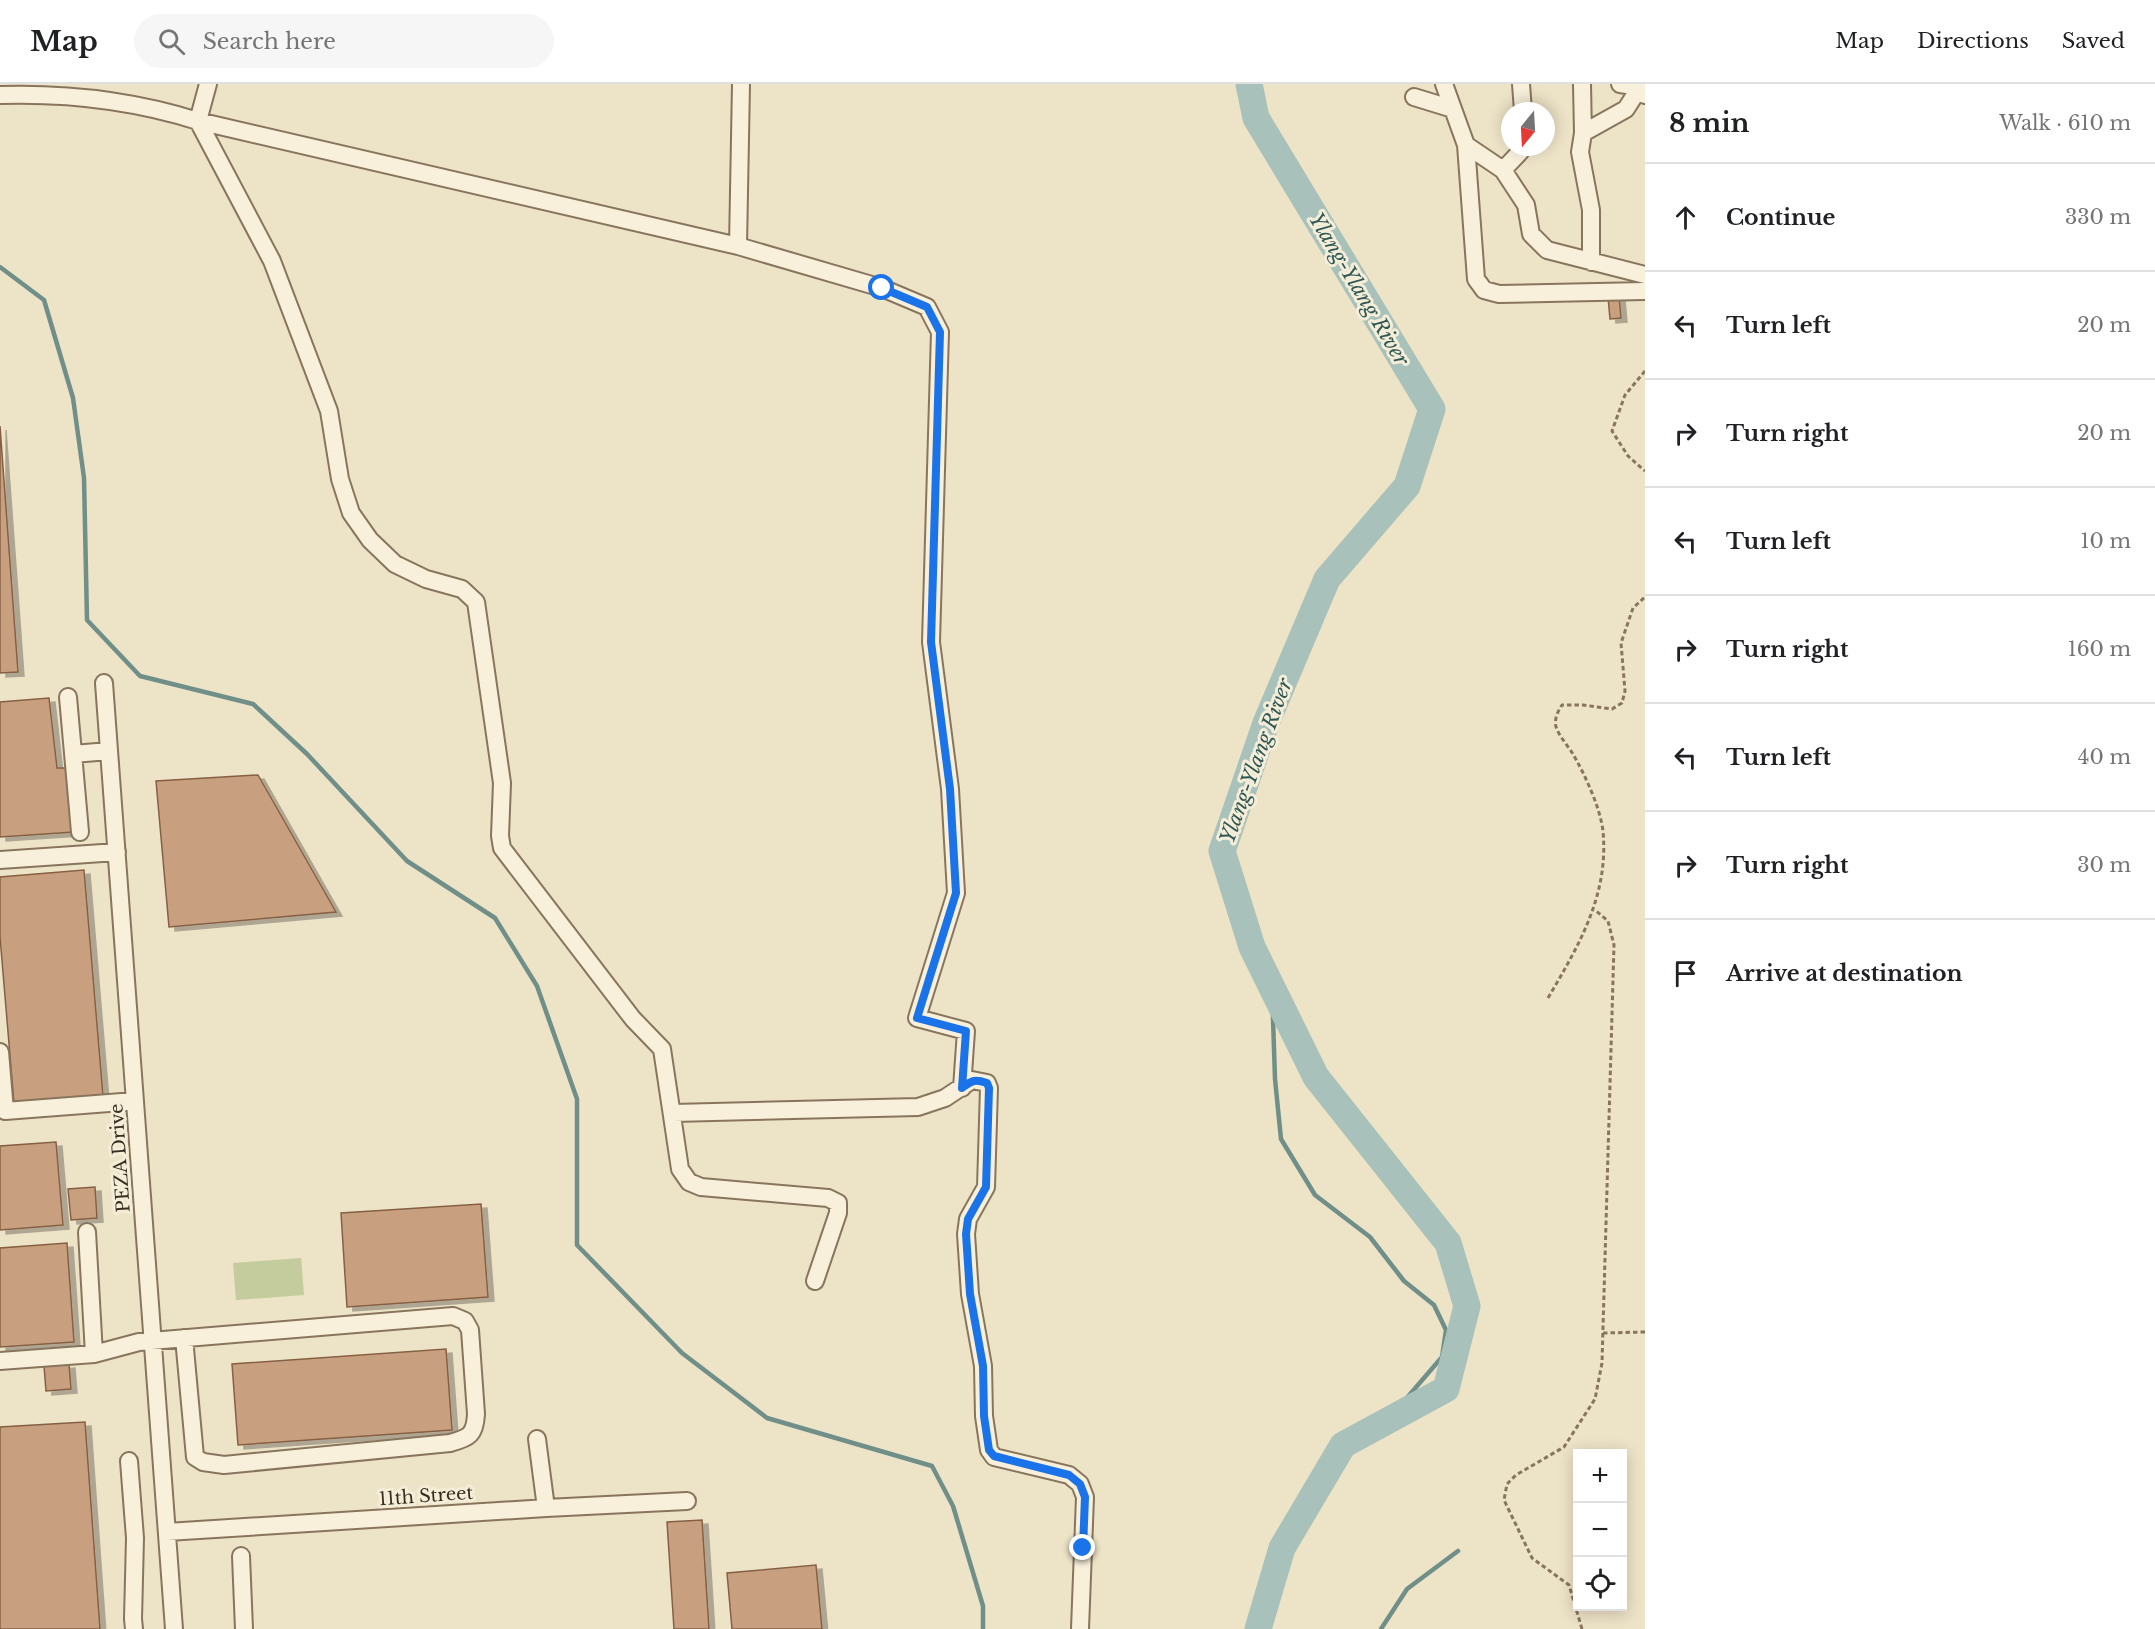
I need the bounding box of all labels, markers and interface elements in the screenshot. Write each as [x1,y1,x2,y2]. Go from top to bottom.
search box [134,14,554,68]
text: Map [30,24,98,59]
icon: search [155,25,188,58]
text: Search here [203,28,336,55]
text: Map [1835,28,1884,54]
text: Directions [1917,28,2029,54]
text: Saved [2062,28,2125,54]
north arrow [1501,102,1555,156]
text: 8 min [1669,107,1749,139]
text: Walk · 610 m [1999,111,2131,135]
icon: ahead [1669,201,1702,234]
text: Continue [1726,204,1835,231]
text: 330 m [2065,205,2131,229]
water label: Ylang-Ylang River [1304,208,1414,370]
route start [868,274,894,300]
icon: left [1669,309,1702,342]
text: Turn left [1726,312,1831,339]
text: 20 m [2077,313,2131,337]
icon: right [1669,417,1702,450]
text: Turn right [1726,420,1848,447]
text: 20 m [2077,421,2131,445]
icon: left [1669,525,1702,558]
text: Turn left [1726,528,1831,555]
text: 10 m [2081,529,2131,553]
icon: right [1669,633,1702,666]
text: Turn right [1726,636,1848,663]
text: 160 m [2068,637,2131,661]
water label: Ylang-Ylang River [1215,674,1297,847]
icon: left [1669,741,1702,774]
text: Turn left [1726,744,1831,771]
text: 40 m [2078,745,2131,769]
icon: right [1669,849,1702,882]
text: Turn right [1726,852,1848,879]
text: 30 m [2077,853,2131,877]
icon: arrive [1669,957,1702,990]
text: Arrive at destination [1726,960,1963,987]
street label: PEZA Drive [105,1103,135,1213]
map controls [1573,1449,1627,1611]
button: + [1573,1449,1627,1503]
street label: 11th Street [378,1482,474,1510]
button: − [1573,1503,1627,1557]
route end [1069,1534,1095,1560]
button: locate [1573,1557,1627,1611]

